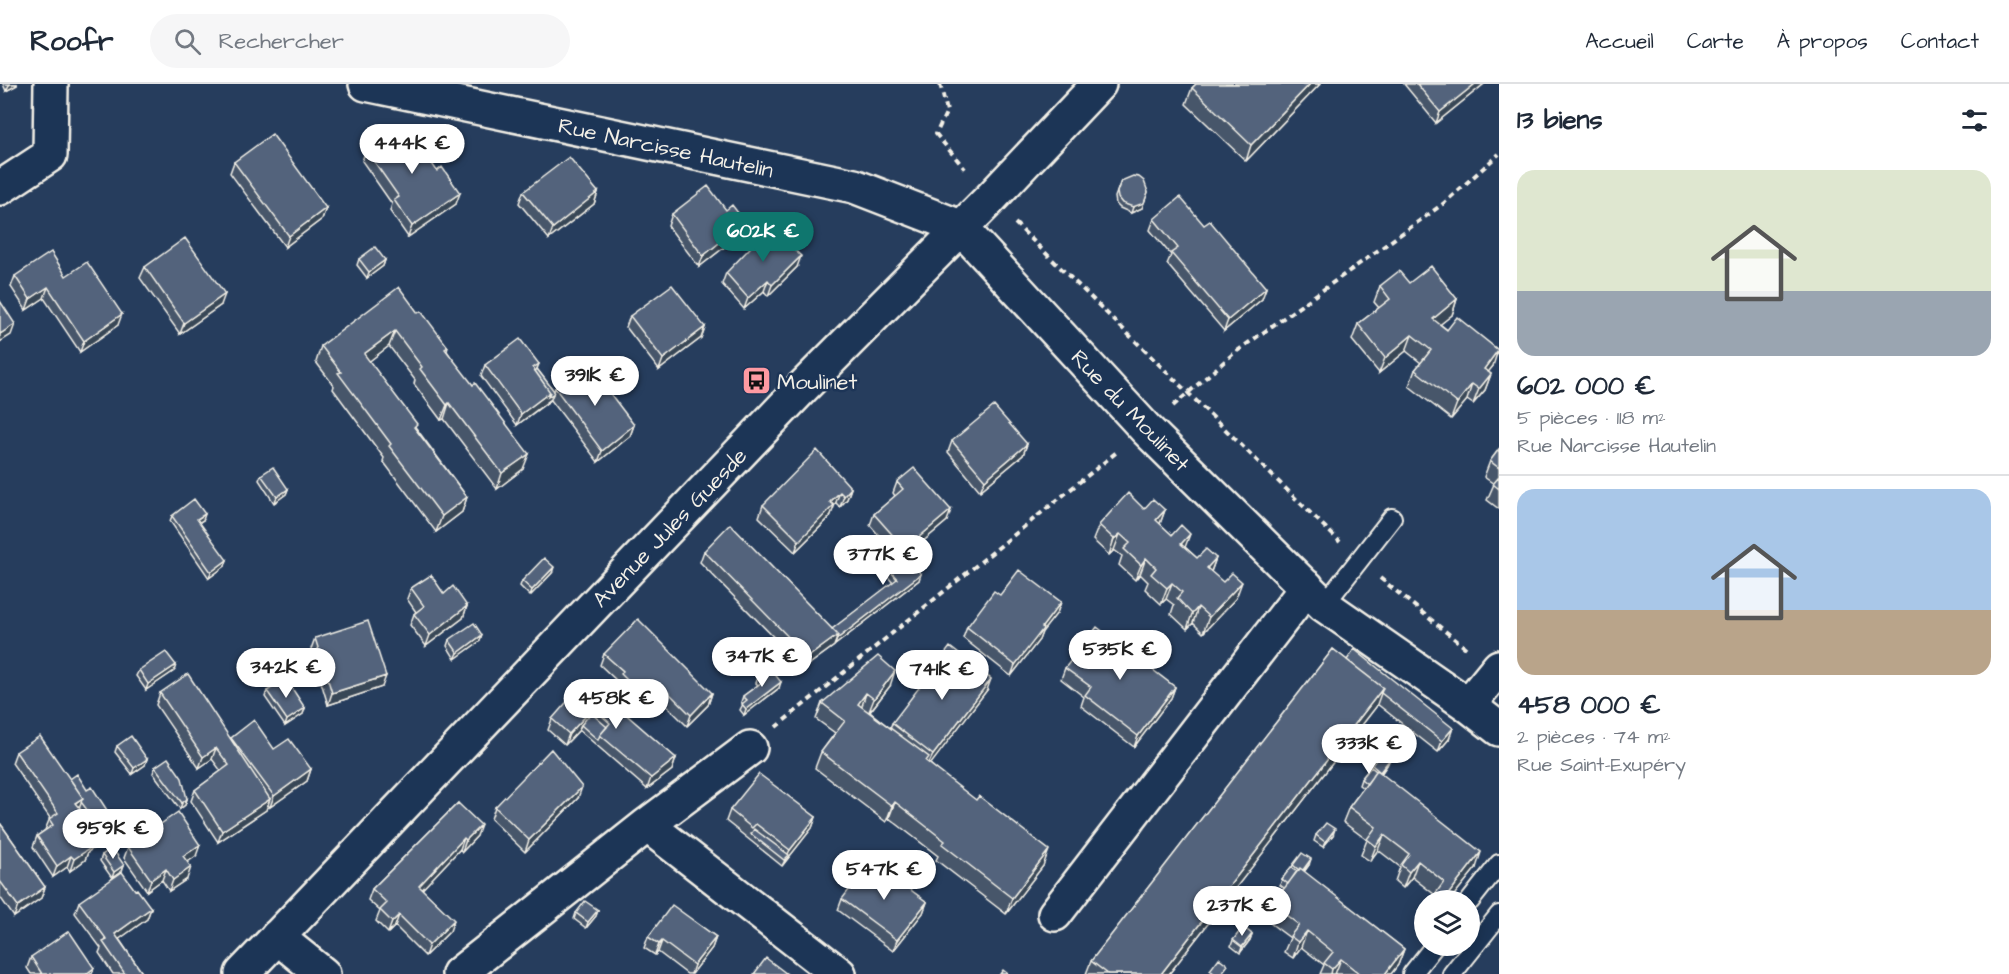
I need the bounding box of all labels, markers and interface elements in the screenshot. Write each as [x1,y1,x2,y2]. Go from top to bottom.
search box [150,14,570,68]
text: Roofr [30,22,114,61]
icon: search [171,25,204,58]
text: Rechercher [219,26,344,57]
text: Accueil [1585,27,1654,56]
text: Carte [1687,27,1744,56]
text: À propos [1777,27,1868,56]
text: Contact [1901,27,1979,56]
text: 13 biens [1517,102,1603,138]
icon: filters [1958,104,1991,137]
street label: Rue Narcisse Hautelin [555,111,776,186]
pin: 444K € [363,124,461,175]
text: 444K € [374,129,450,157]
icon: home [1700,209,1808,317]
pin: 602K € [714,212,812,263]
text: 602K € [727,217,799,245]
street label: Rue du Moulinet [1063,343,1196,479]
pin: 391K € [546,356,644,407]
text: 391K € [565,361,625,389]
bus stop icon: Moulinet [740,365,772,397]
place label: Moulinet [777,367,857,398]
text: 602 000 € [1517,368,1655,404]
text: 5 pièces · 118 m² [1517,404,1666,432]
text: Rue Narcisse Hautelin [1517,432,1716,460]
street label: Avenue Jules Guesde [586,441,755,615]
icon: home [1700,528,1808,636]
pin: 377K € [834,535,932,586]
text: 377K € [848,540,918,568]
pin: 535K € [1071,630,1169,681]
text: 535K € [1083,635,1157,663]
pin: 347K € [713,637,811,688]
text: 347K € [726,642,798,670]
pin: 342K € [237,648,335,699]
pin: 741K € [893,650,991,701]
text: 342K € [250,653,322,681]
text: 741K € [910,655,974,683]
pin: 458K € [567,679,665,730]
text: 458K € [578,684,654,712]
text: 458 000 € [1517,687,1661,723]
text: 2 pièces · 74 m² [1517,723,1671,751]
pin: 333K € [1320,724,1418,775]
text: 333K € [1336,729,1402,757]
text: Rue Saint-Exupéry [1517,751,1686,779]
pin: 959K € [64,809,162,860]
text: 959K € [77,814,149,842]
pin: 547K € [835,850,933,901]
text: 547K € [846,855,922,883]
pin: 237K € [1193,886,1291,937]
map controls [1414,890,1480,956]
button: layers [1414,890,1480,956]
text: 237K € [1207,891,1277,919]

